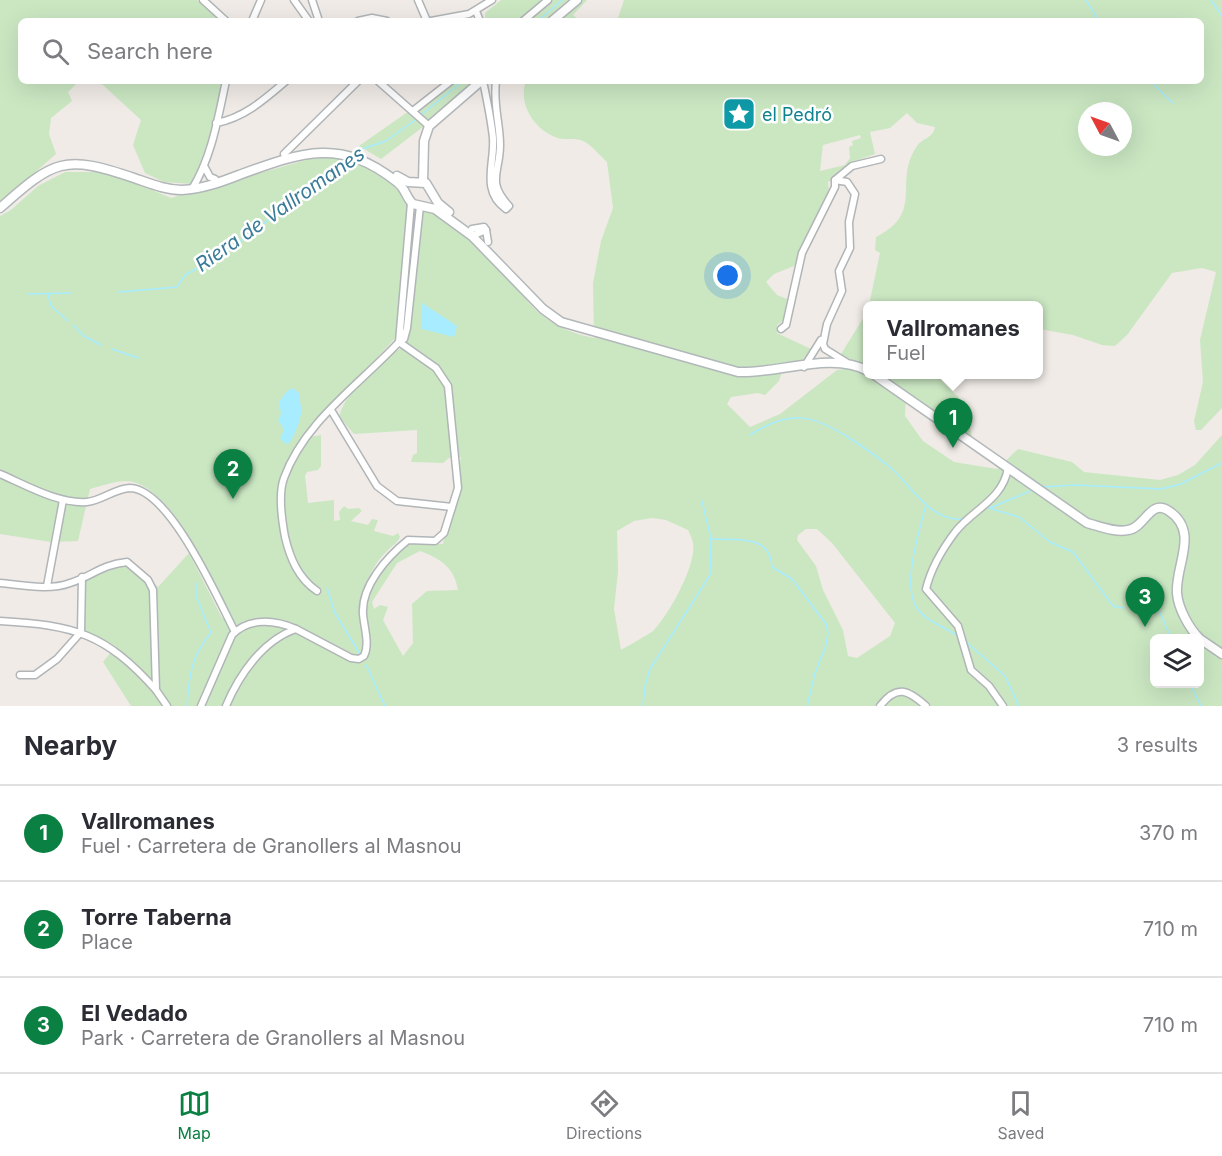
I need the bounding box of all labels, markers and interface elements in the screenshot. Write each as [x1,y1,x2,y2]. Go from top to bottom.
search box [18,18,1204,84]
icon: search [39,35,72,68]
text: Search here [87,38,213,64]
place icon: el Pedró [721,96,757,132]
north arrow [1078,102,1132,156]
place label: el Pedró [762,104,832,125]
water label: Riera de Vallromanes [191,141,369,277]
your location [713,261,742,290]
popup [863,301,1043,379]
text: Vallromanes [886,315,1020,341]
text: Fuel [886,341,926,365]
pin: 1 [934,398,972,448]
pin: 2 [214,450,252,499]
pin: 3 [1126,578,1164,627]
map controls [1150,634,1204,688]
button: layers [1150,634,1204,688]
text: Nearby [24,730,117,761]
text: 3 results [1117,733,1198,757]
text: Vallromanes [81,808,215,834]
text: 1 [39,821,48,845]
text: 370 m [1139,821,1198,845]
text: Fuel · Carretera de Granollers al Masnou [81,834,462,858]
text: Torre Taberna [81,904,232,930]
text: 2 [37,917,50,941]
text: 710 m [1143,917,1198,941]
text: Place [81,930,133,954]
text: El Vedado [81,1000,188,1026]
text: 3 [37,1013,50,1037]
text: 710 m [1143,1013,1198,1037]
text: Park · Carretera de Granollers al Masnou [81,1026,465,1050]
tab: Map [178,1087,211,1143]
tab: Directions [566,1087,642,1143]
tab: Saved [998,1087,1044,1143]

